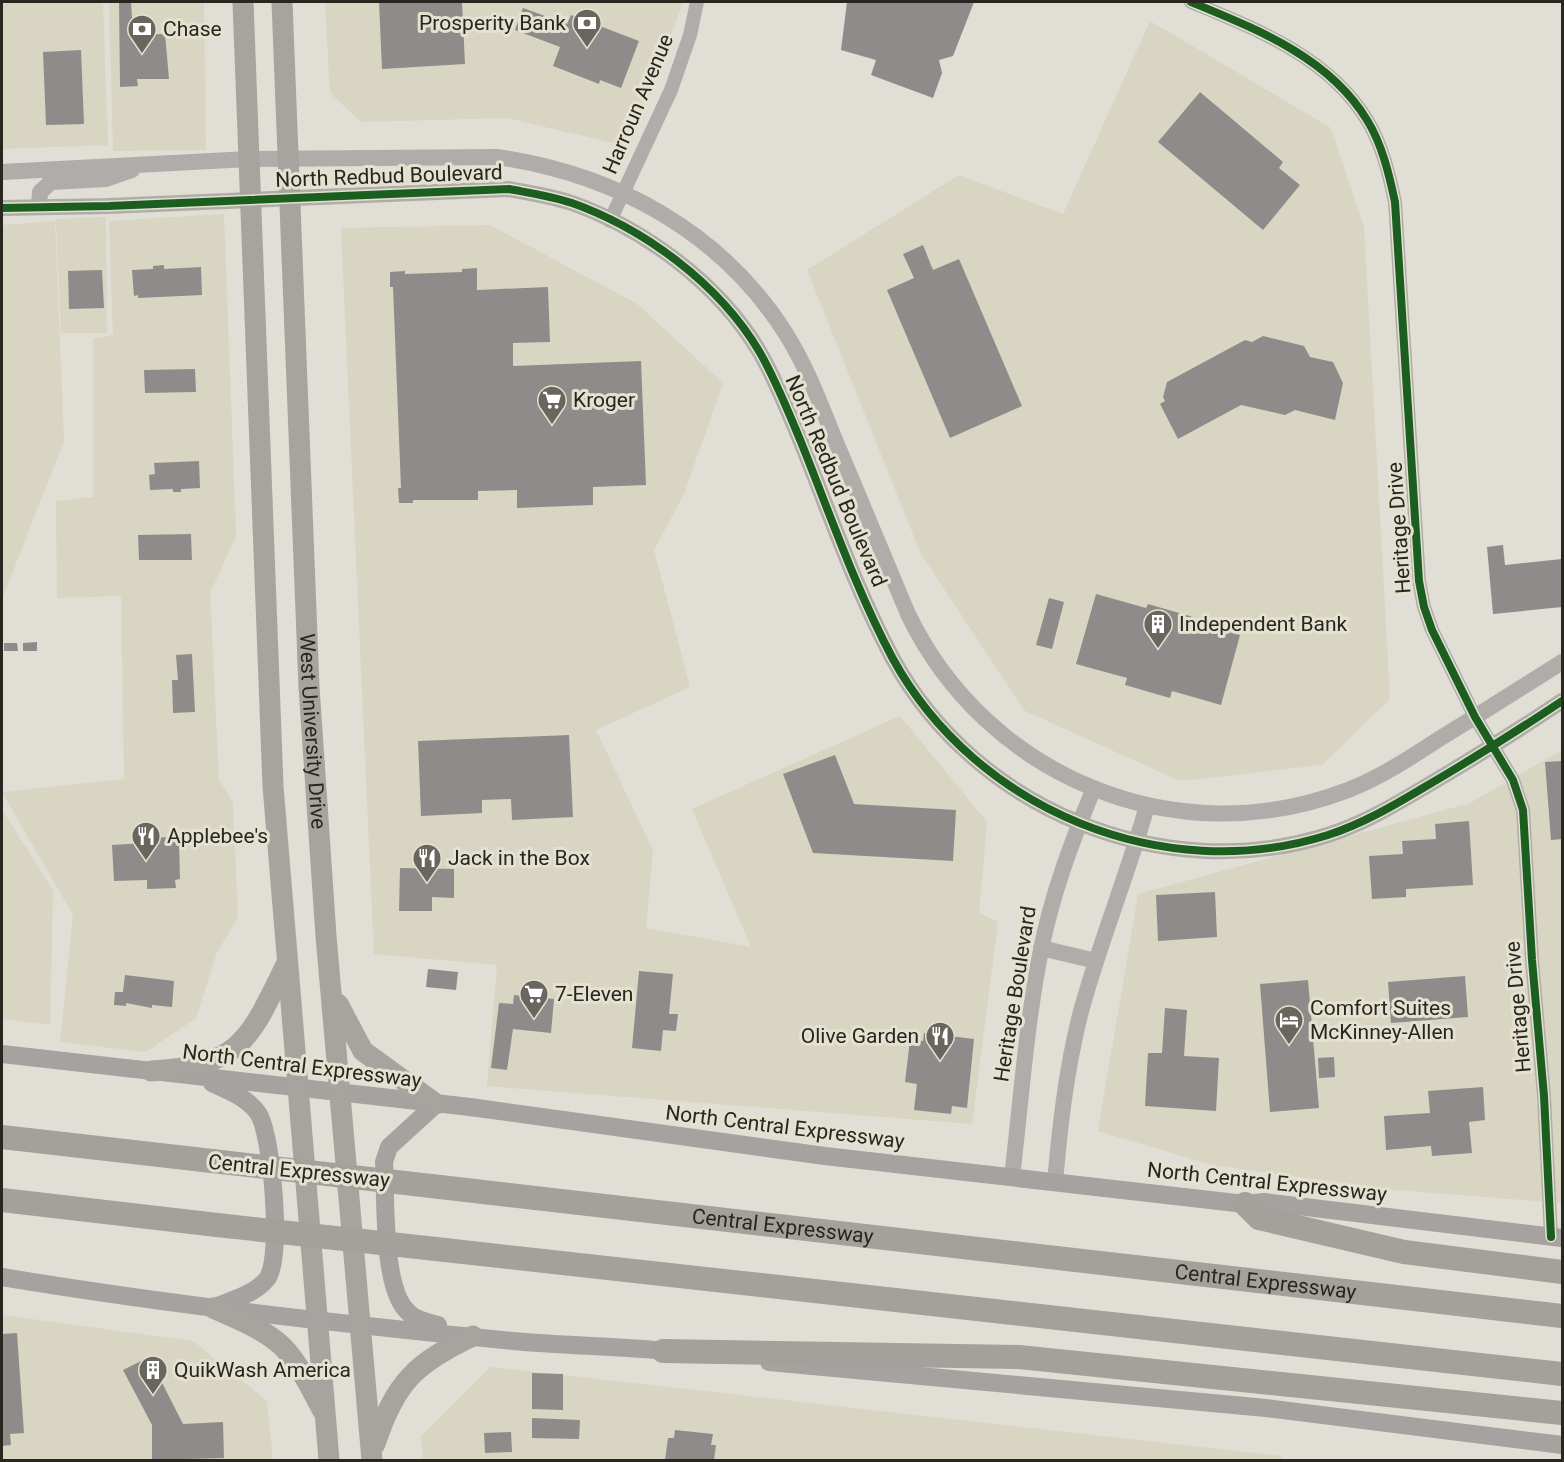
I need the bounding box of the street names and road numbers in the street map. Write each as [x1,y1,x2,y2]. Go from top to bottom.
street label: Harroun Avenue [598,31,678,177]
street label: North Redbud Boulevard [275,160,503,192]
street label: North Redbud Boulevard [781,372,891,590]
street label: Heritage Drive [1382,461,1416,595]
street label: West University Drive [295,633,331,830]
street label: Heritage Boulevard [989,904,1041,1084]
street label: Heritage Drive [1500,940,1536,1074]
street label: North Central Expressway [181,1039,423,1093]
street label: North Central Expressway [664,1100,906,1154]
street label: Central Expressway [207,1150,391,1192]
street label: North Central Expressway [1146,1157,1388,1207]
street label: Central Expressway [691,1204,875,1249]
street label: Central Expressway [1173,1260,1358,1304]

